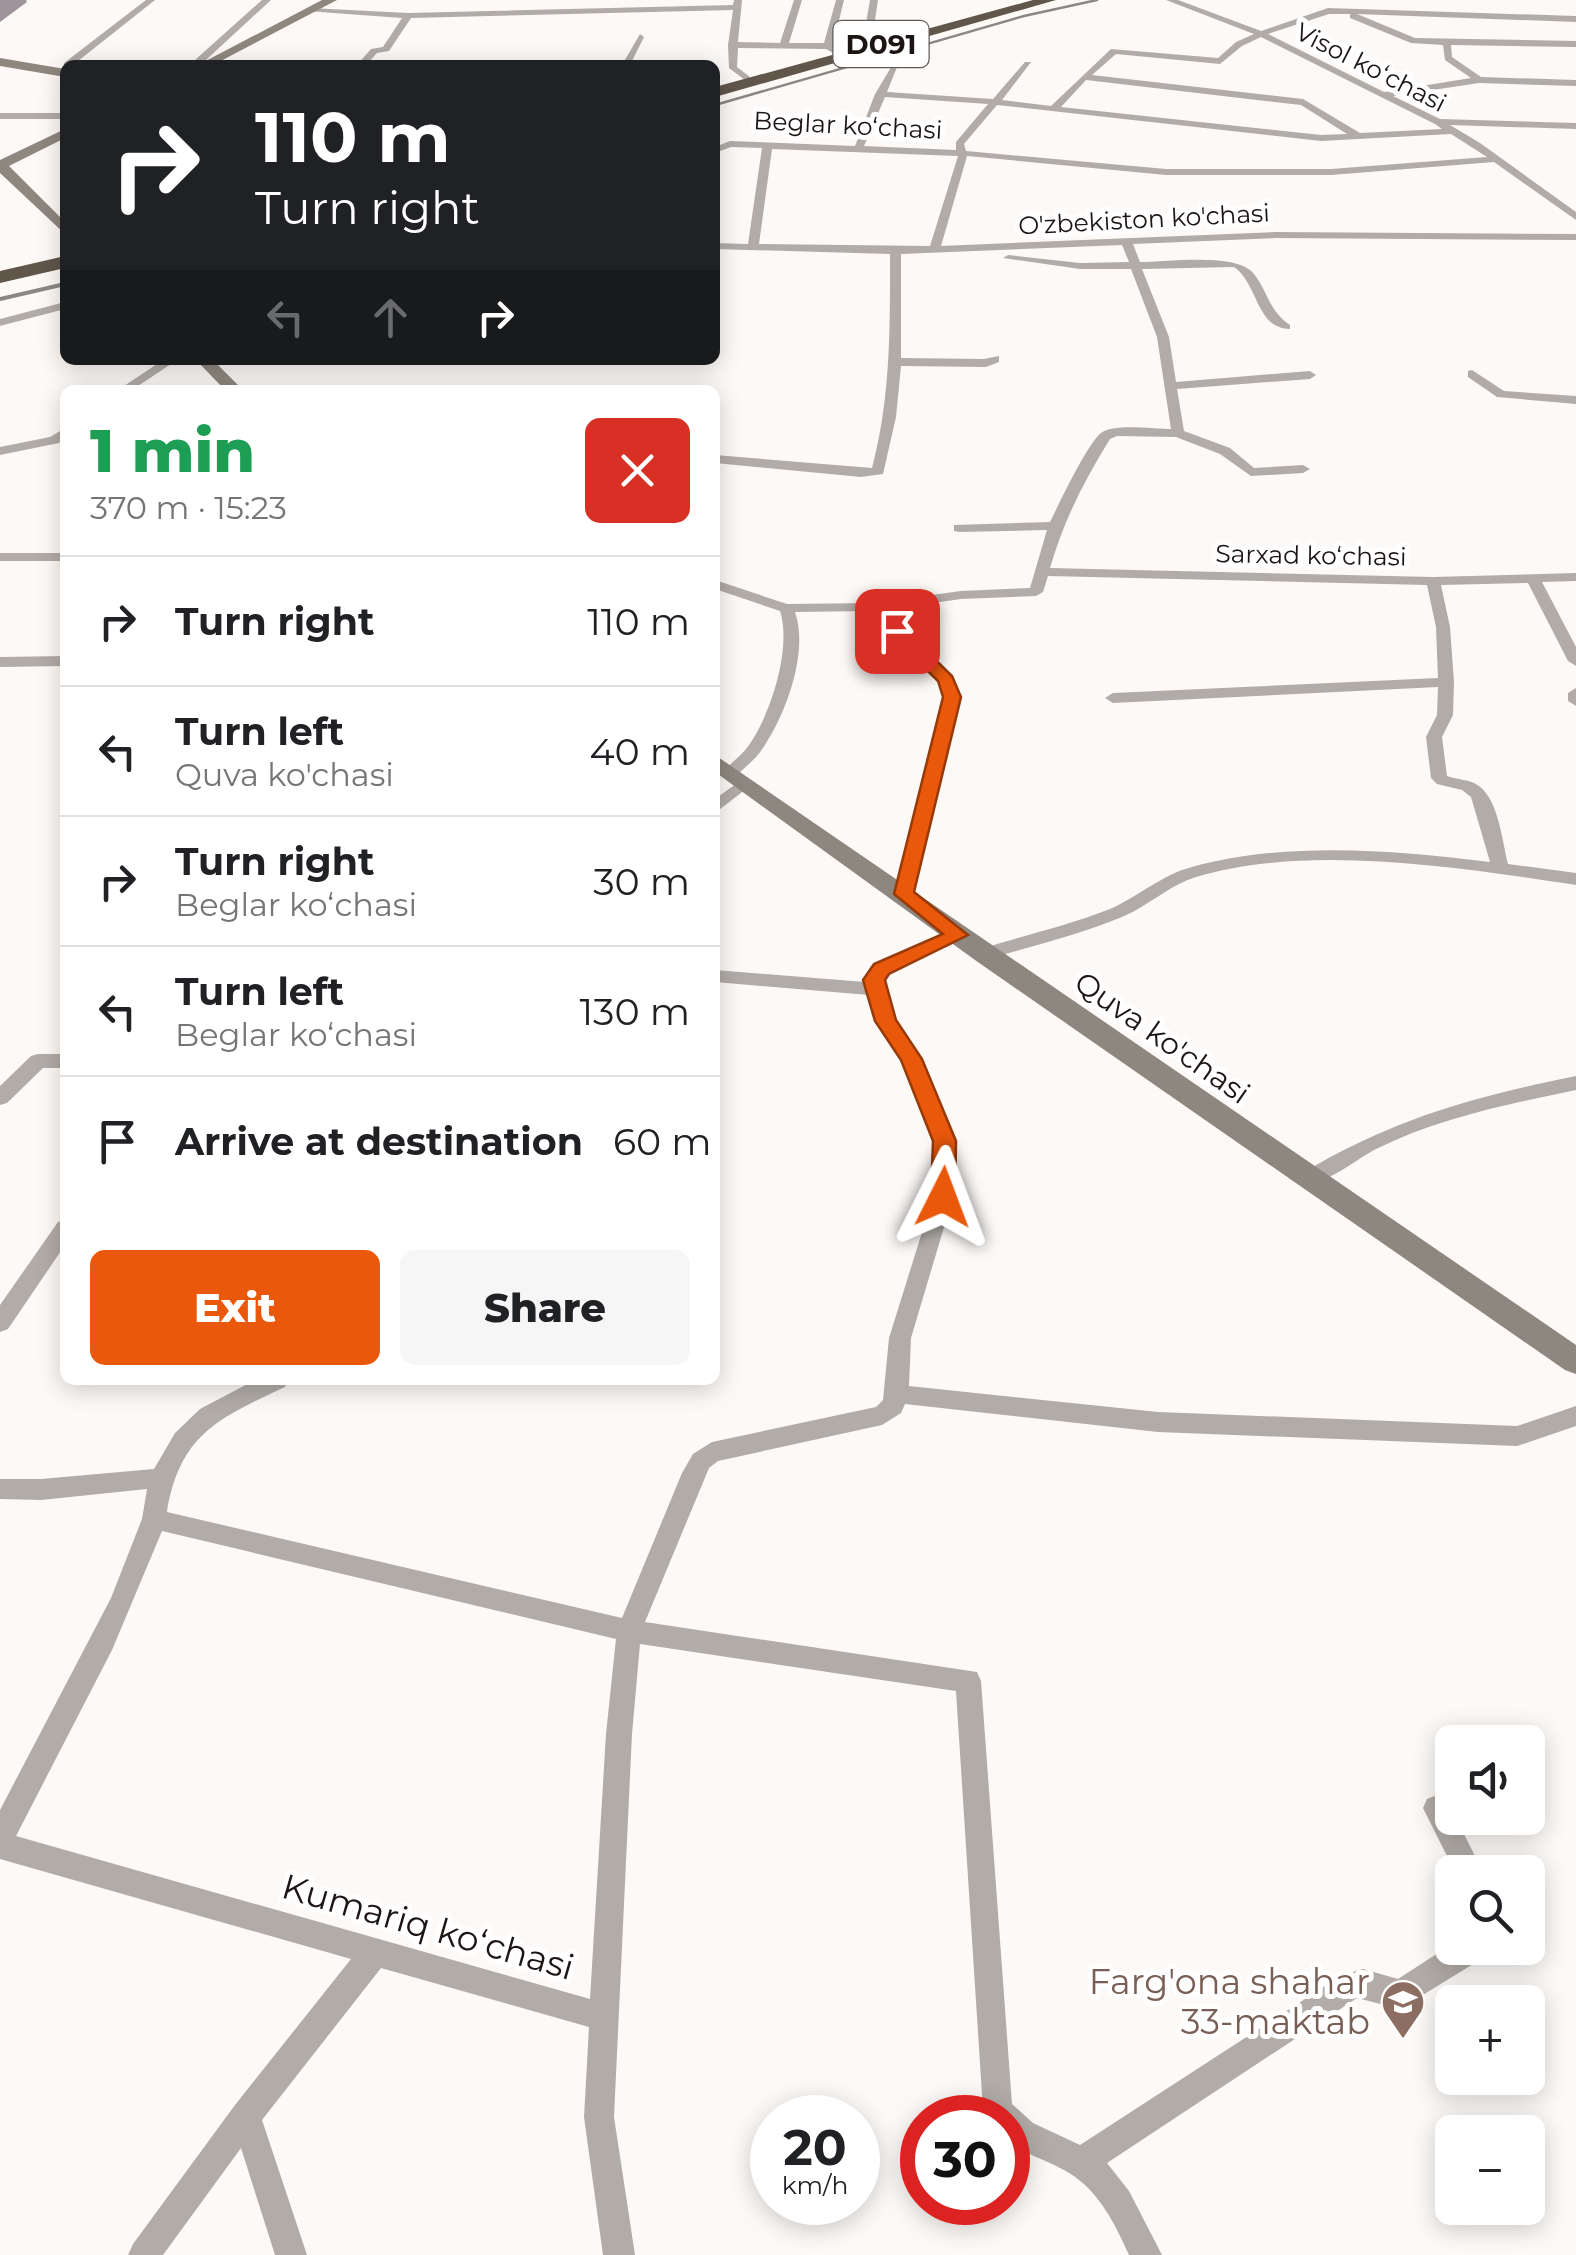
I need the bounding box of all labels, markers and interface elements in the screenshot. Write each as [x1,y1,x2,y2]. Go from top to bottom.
street label: Visol koʻchasi [1291,16,1451,118]
road number: D091 [834,21,928,67]
text: 110 m [255,94,451,180]
icon: right [90,100,220,230]
street label: Beglar koʻchasi [753,105,943,145]
text: Turn right [255,180,480,235]
street label: O'zbekiston ko'chasi [1017,197,1271,241]
icon: left [258,290,313,345]
icon: ahead [363,290,418,345]
icon: right [468,290,523,345]
text: 1 min [90,414,255,487]
button: close [585,418,690,523]
text: 370 m · 15:23 [90,488,287,527]
street label: Sarxad koʻchasi [1215,538,1407,572]
pin [855,589,940,674]
icon: right [90,594,145,649]
text: Turn right [175,598,374,645]
text: 110 m [587,598,690,645]
icon: arrive [870,604,925,659]
text: Turn left [175,708,344,755]
icon: left [90,724,145,779]
text: 40 m [589,728,690,775]
text: Quva ko'chasi [175,755,394,794]
text: Turn right [175,838,374,885]
icon: right [90,854,145,909]
text: 30 m [593,858,690,905]
text: Beglar koʻchasi [175,885,417,924]
street label: Quva ko'chasi [1068,964,1257,1112]
text: Turn left [175,968,344,1015]
icon: left [90,984,145,1039]
text: 130 m [579,988,690,1035]
text: Beglar koʻchasi [175,1015,417,1054]
icon: arrive [90,1114,145,1169]
text: Arrive at destination [175,1118,583,1165]
text: 60 m [613,1118,711,1165]
position arrow [891,1145,995,1249]
button: Exit [90,1250,380,1365]
button: Share [400,1250,690,1365]
map controls [1435,1725,1545,2225]
button: sound [1435,1725,1545,1835]
button: search [1435,1855,1545,1965]
street label: Kumariq koʻchasi [277,1864,579,1989]
place label: Farg'ona shahar 33-maktab [1089,1960,1370,2043]
school or university icon: Farg'ona shahar 33-maktab [1380,1979,1426,2040]
button: + [1435,1985,1545,2095]
speed limit sign: 30 [900,2095,1030,2225]
button: − [1435,2115,1545,2225]
text: 20 [783,2117,847,2178]
text: km/h [782,2170,848,2200]

